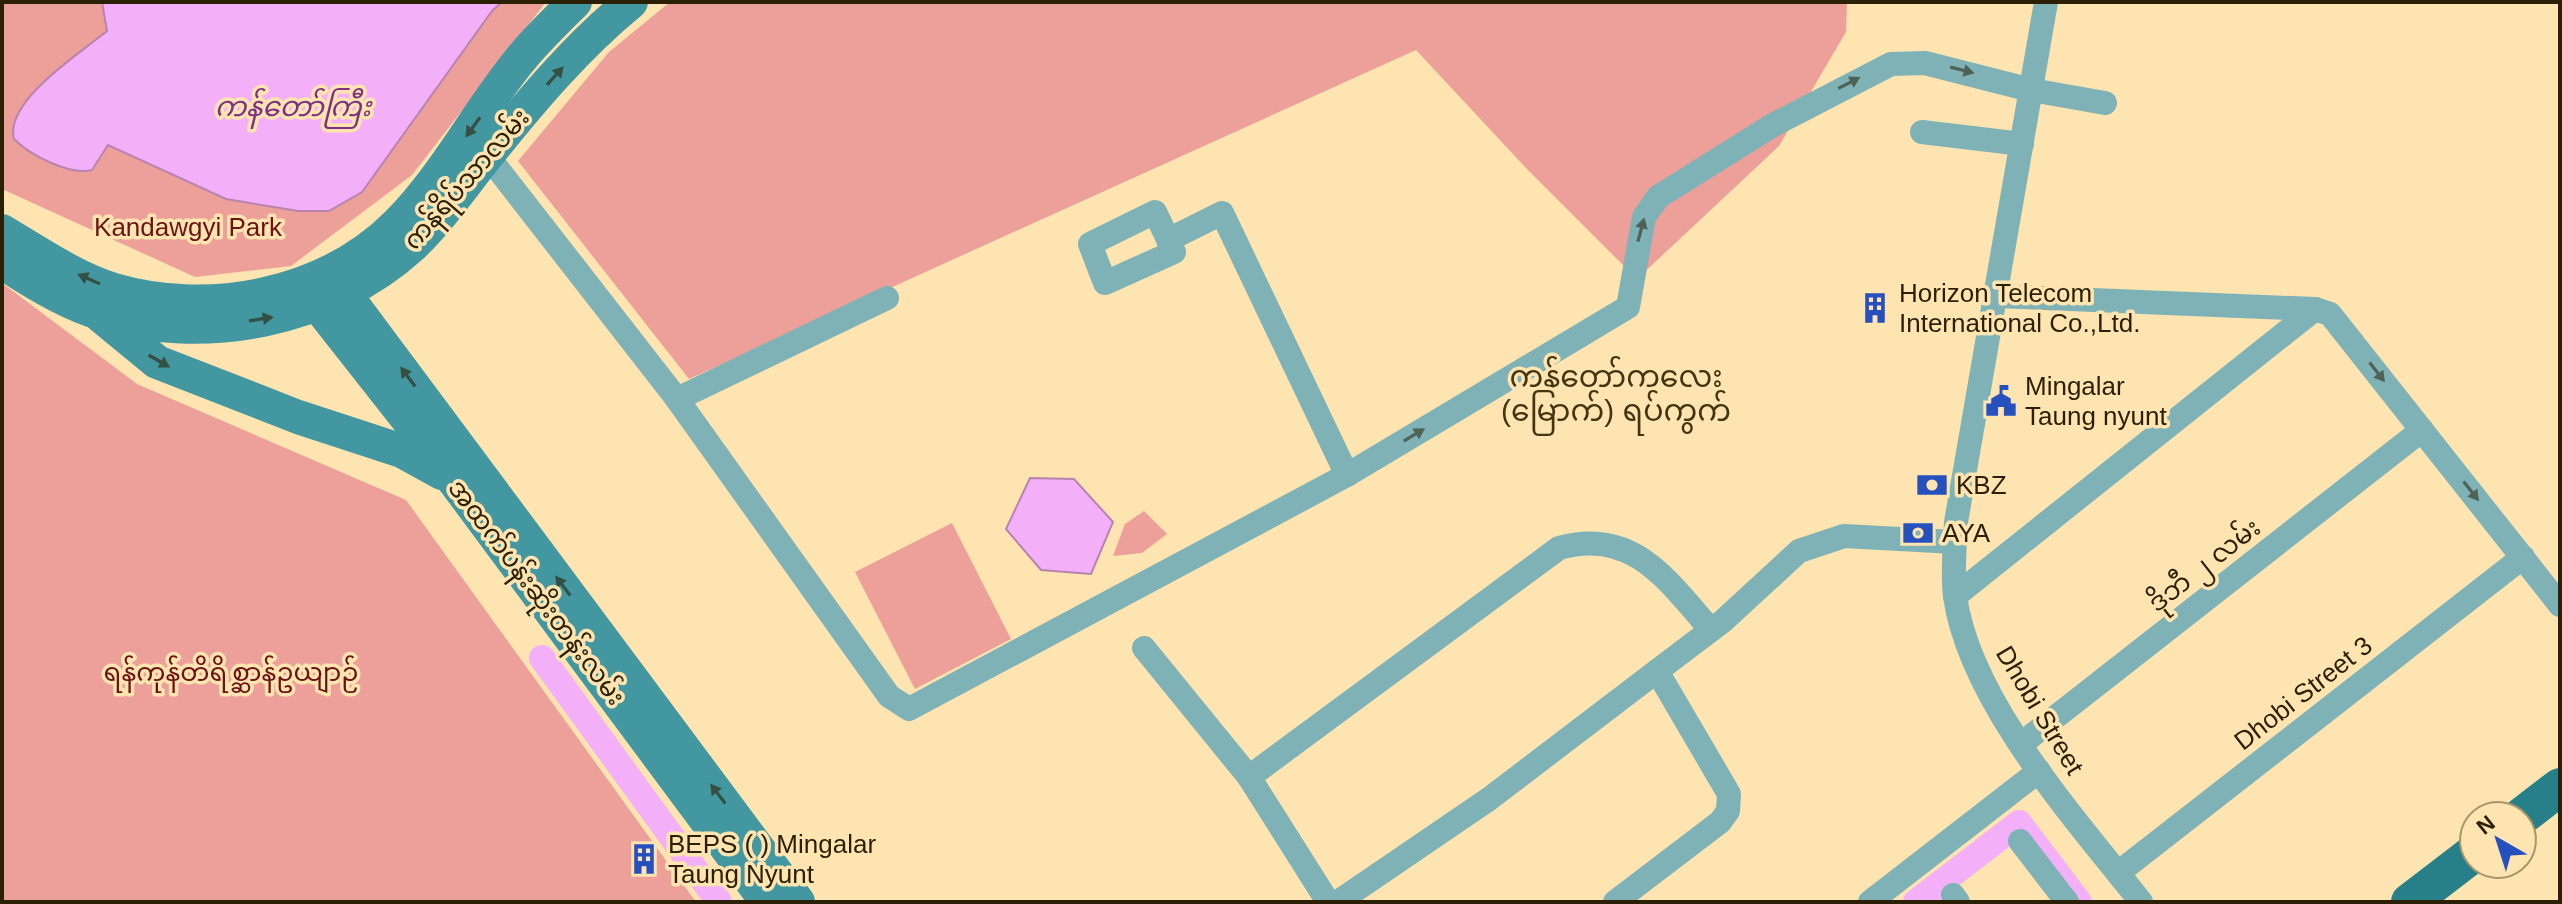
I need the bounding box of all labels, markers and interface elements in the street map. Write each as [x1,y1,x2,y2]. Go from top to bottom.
one-way arrow [1950,65,1975,77]
one-way arrow [546,67,563,87]
one-way arrow [1837,77,1860,90]
water label: ကန်တော်ကြီး [215,87,374,130]
street label: ကန်ရိပ်သာလမ်း [395,101,540,259]
one-way arrow [466,117,481,138]
park label: Kandawgyi Park [94,212,283,242]
one-way arrow [1636,218,1648,243]
one-way arrow [77,272,101,285]
place label: Horizon Telecom International Co.,Ltd. [1899,278,2140,338]
building icon: Horizon Telecom International Co.,Ltd. [1858,291,1892,325]
one-way arrow [249,313,274,325]
one-way arrow [148,354,170,368]
district label: ကန်တော်ကလေး (မြောက်) ရပ်ကွက် [1501,355,1731,436]
one-way arrow [2368,362,2384,382]
one-way arrow [401,367,417,387]
place label: Mingalar Taung nyunt [2025,371,2167,431]
public building icon: Mingalar Taung nyunt [1984,384,2018,418]
one-way arrow [1403,428,1425,442]
bank icon: KBZ [1915,468,1949,502]
place label: KBZ [1956,470,2007,500]
street label: အထက်ပန်းဆိုးတန်းလမ်း [438,472,633,714]
one-way arrow [2462,481,2478,501]
street label: ဒိုဘီ ၂ လမ်း [2141,510,2270,623]
bank icon: AYA [1901,516,1935,550]
place label: AYA [1942,518,1991,548]
one-way arrow [556,575,572,596]
street label: Dhobi Street 3 [2228,630,2378,756]
street label: Dhobi Street [1990,640,2090,780]
park label: ရန်ကုန်တိရိစ္ဆာန်ဥယျာဉ် [104,655,358,693]
one-way arrow [711,784,727,805]
north arrow [2458,800,2538,880]
text: N [2472,810,2500,840]
place label: BEPS ( ) Mingalar Taung Nyunt [668,829,876,889]
building icon: BEPS ( ) Mingalar Taung Nyunt [627,842,661,876]

